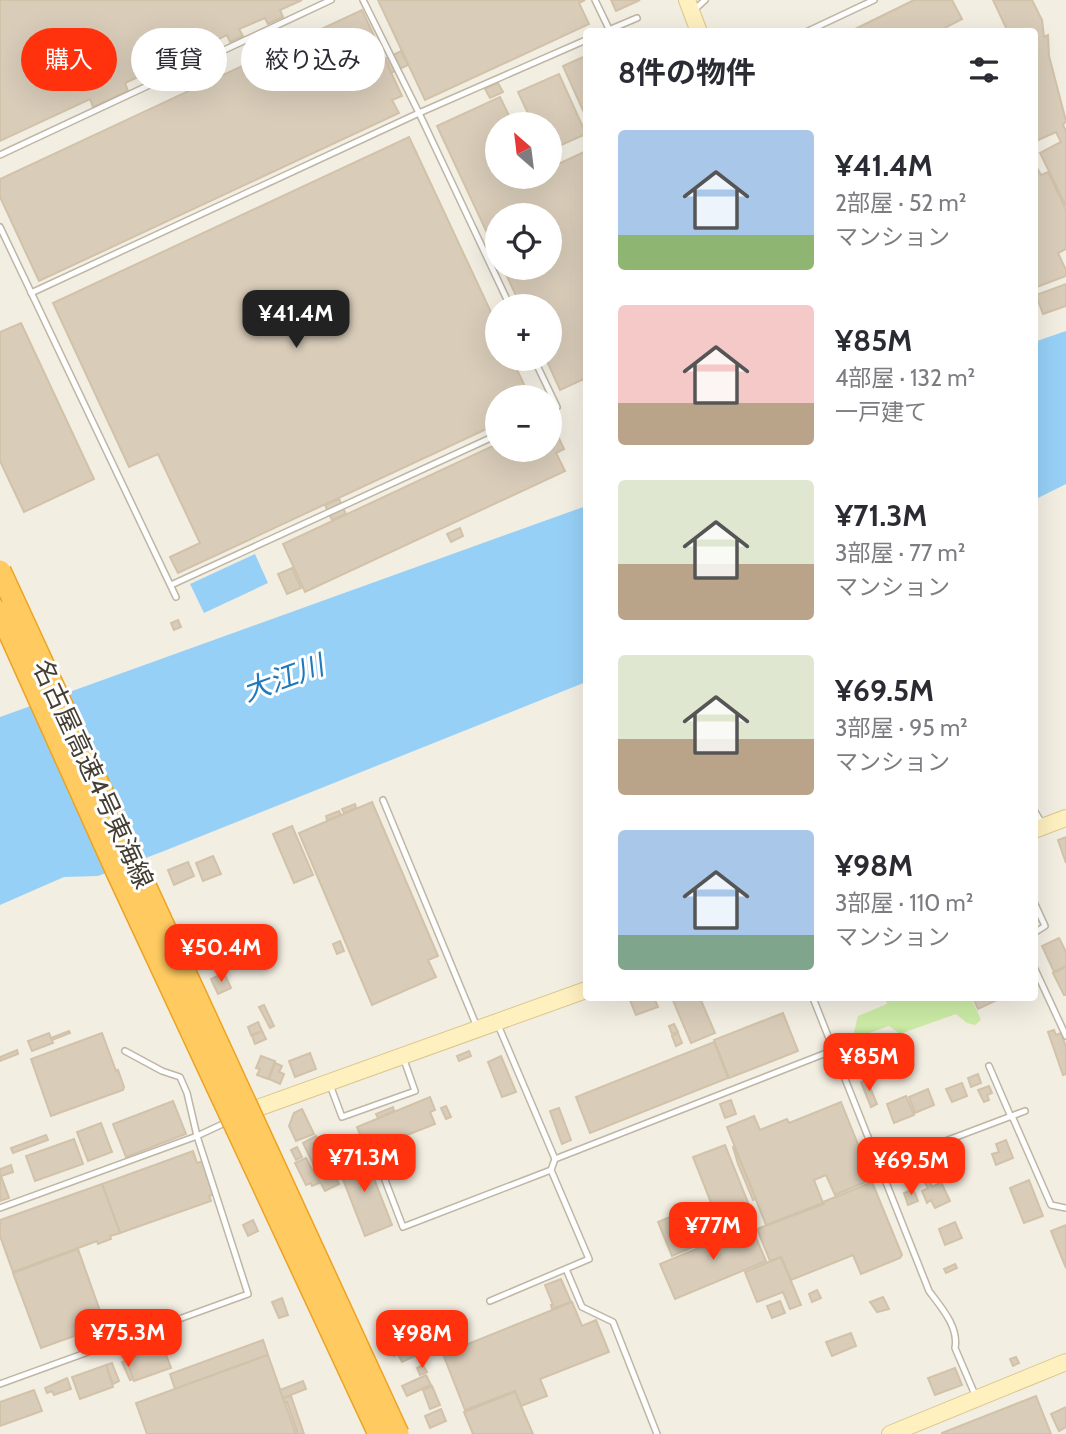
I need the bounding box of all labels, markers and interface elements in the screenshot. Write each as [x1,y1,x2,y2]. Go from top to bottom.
chip: 購入 [21,28,117,91]
chip: 賃貸 [131,28,227,91]
chip: 絞り込み [241,28,385,91]
icon: filters [965,51,1003,89]
text: 8件の物件 [618,54,756,91]
north arrow [485,112,562,189]
map controls [485,112,562,462]
text: ¥41.4M [835,147,933,184]
icon: home [674,158,758,242]
text: 2部屋 · 52 m² [835,189,966,217]
button: locate [485,203,562,280]
text: マンション [835,223,950,251]
pin: ¥41.4M [239,290,353,350]
button: + [485,294,562,371]
text: ¥41.4M [258,299,334,327]
text: ¥85M [835,322,912,359]
icon: home [674,333,758,417]
text: 4部屋 · 132 m² [835,364,975,392]
button: − [485,385,562,462]
text: 一戸建て [835,398,927,426]
text: ¥71.3M [835,497,927,534]
icon: home [674,508,758,592]
text: 3部屋 · 77 m² [835,539,965,567]
text: マンション [835,573,950,601]
water label: 大江川 [238,647,331,708]
street label: 名古屋高速4号東海線 [26,654,160,894]
text: ¥69.5M [835,672,934,709]
icon: home [674,683,758,767]
text: 3部屋 · 95 m² [835,714,968,742]
text: マンション [835,748,950,776]
text: ¥98M [835,847,913,884]
icon: home [674,858,758,942]
text: 3部屋 · 110 m² [835,889,973,917]
text: マンション [835,923,950,951]
pin: ¥50.4M [164,925,278,984]
text: ¥50.4M [181,933,261,961]
pin: ¥85M [828,1034,910,1093]
text: ¥85M [839,1042,899,1070]
pin: ¥71.3M [307,1134,421,1194]
pin: ¥69.5M [854,1138,968,1197]
text: ¥71.3M [329,1143,399,1171]
text: ¥69.5M [873,1146,949,1174]
pin: ¥77M [672,1202,754,1262]
text: ¥77M [685,1211,741,1239]
pin: ¥75.3M [71,1310,185,1369]
pin: ¥98M [381,1310,463,1370]
text: ¥75.3M [91,1318,165,1346]
text: ¥98M [392,1319,452,1347]

